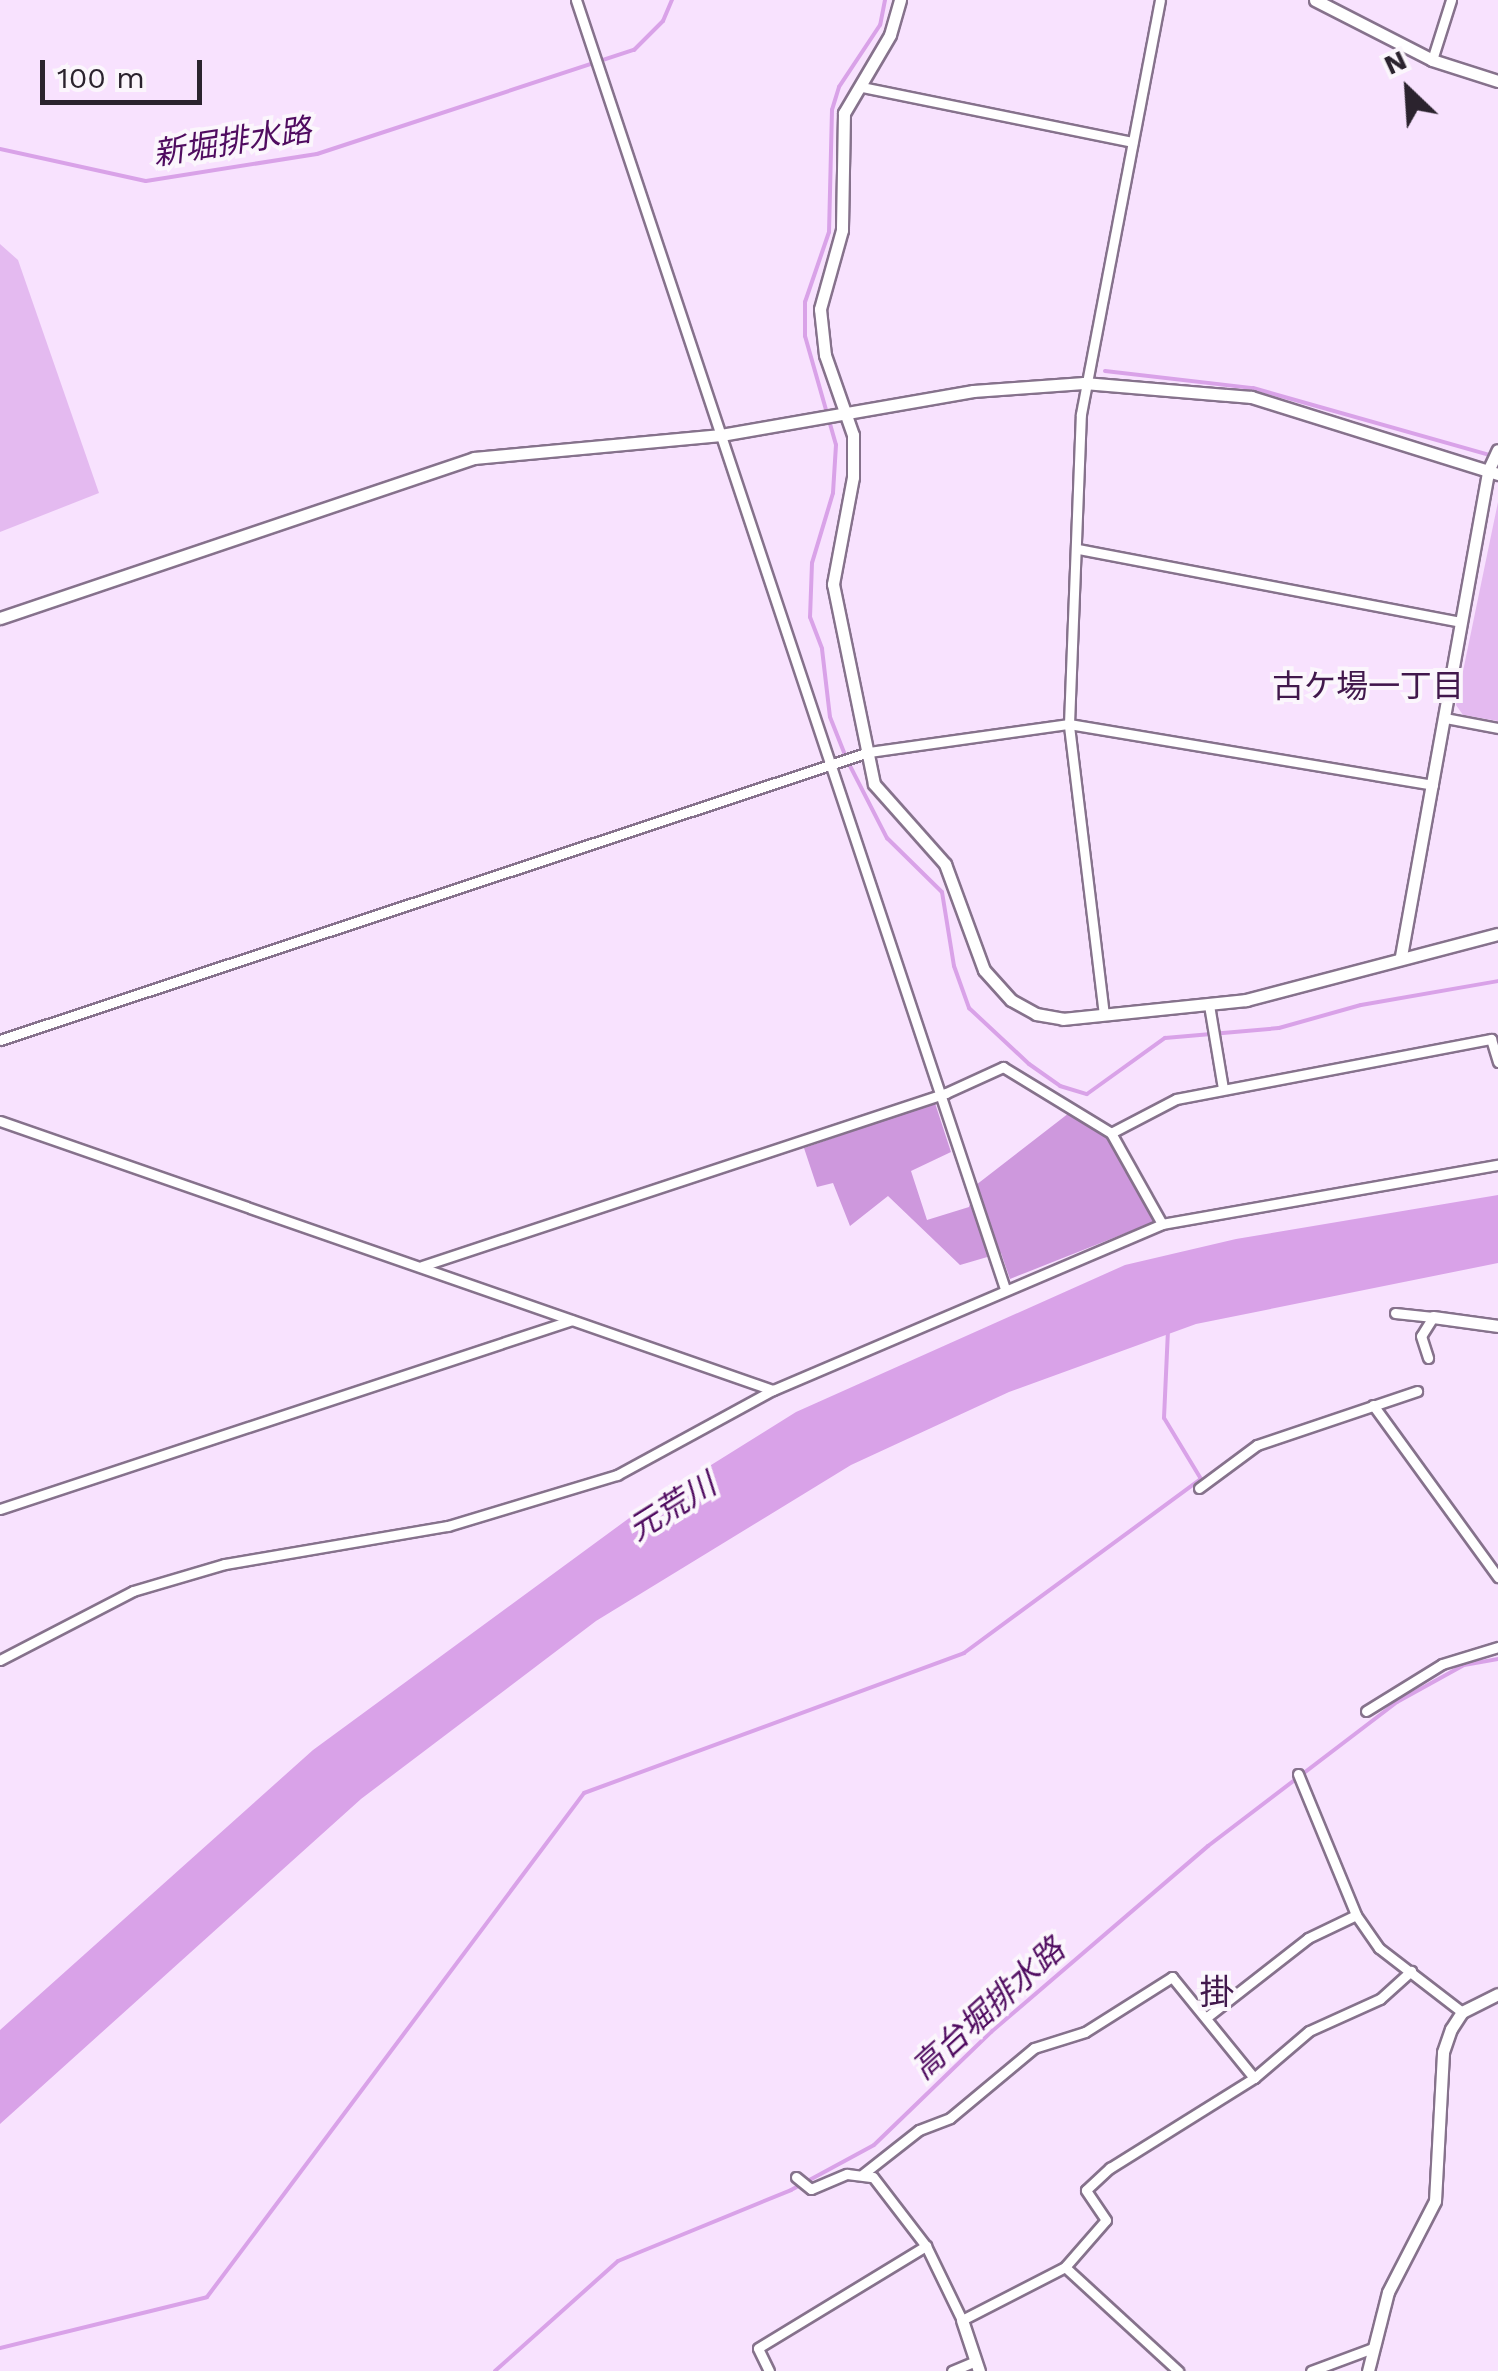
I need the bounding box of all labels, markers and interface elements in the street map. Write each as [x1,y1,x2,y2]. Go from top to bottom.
scale bar [45,40,208,102]
north arrow [1358,40,1458,140]
text: N [1379,43,1411,82]
text: 100 m [57,60,145,95]
water label: 新堀排水路 [150,111,314,173]
district label: 古ケ場一丁目 [1272,667,1464,705]
water label: 元荒川 [621,1465,723,1549]
water label: 高台堀排水路 [904,1930,1072,2088]
district label: 掛 [1200,1971,1234,2013]

